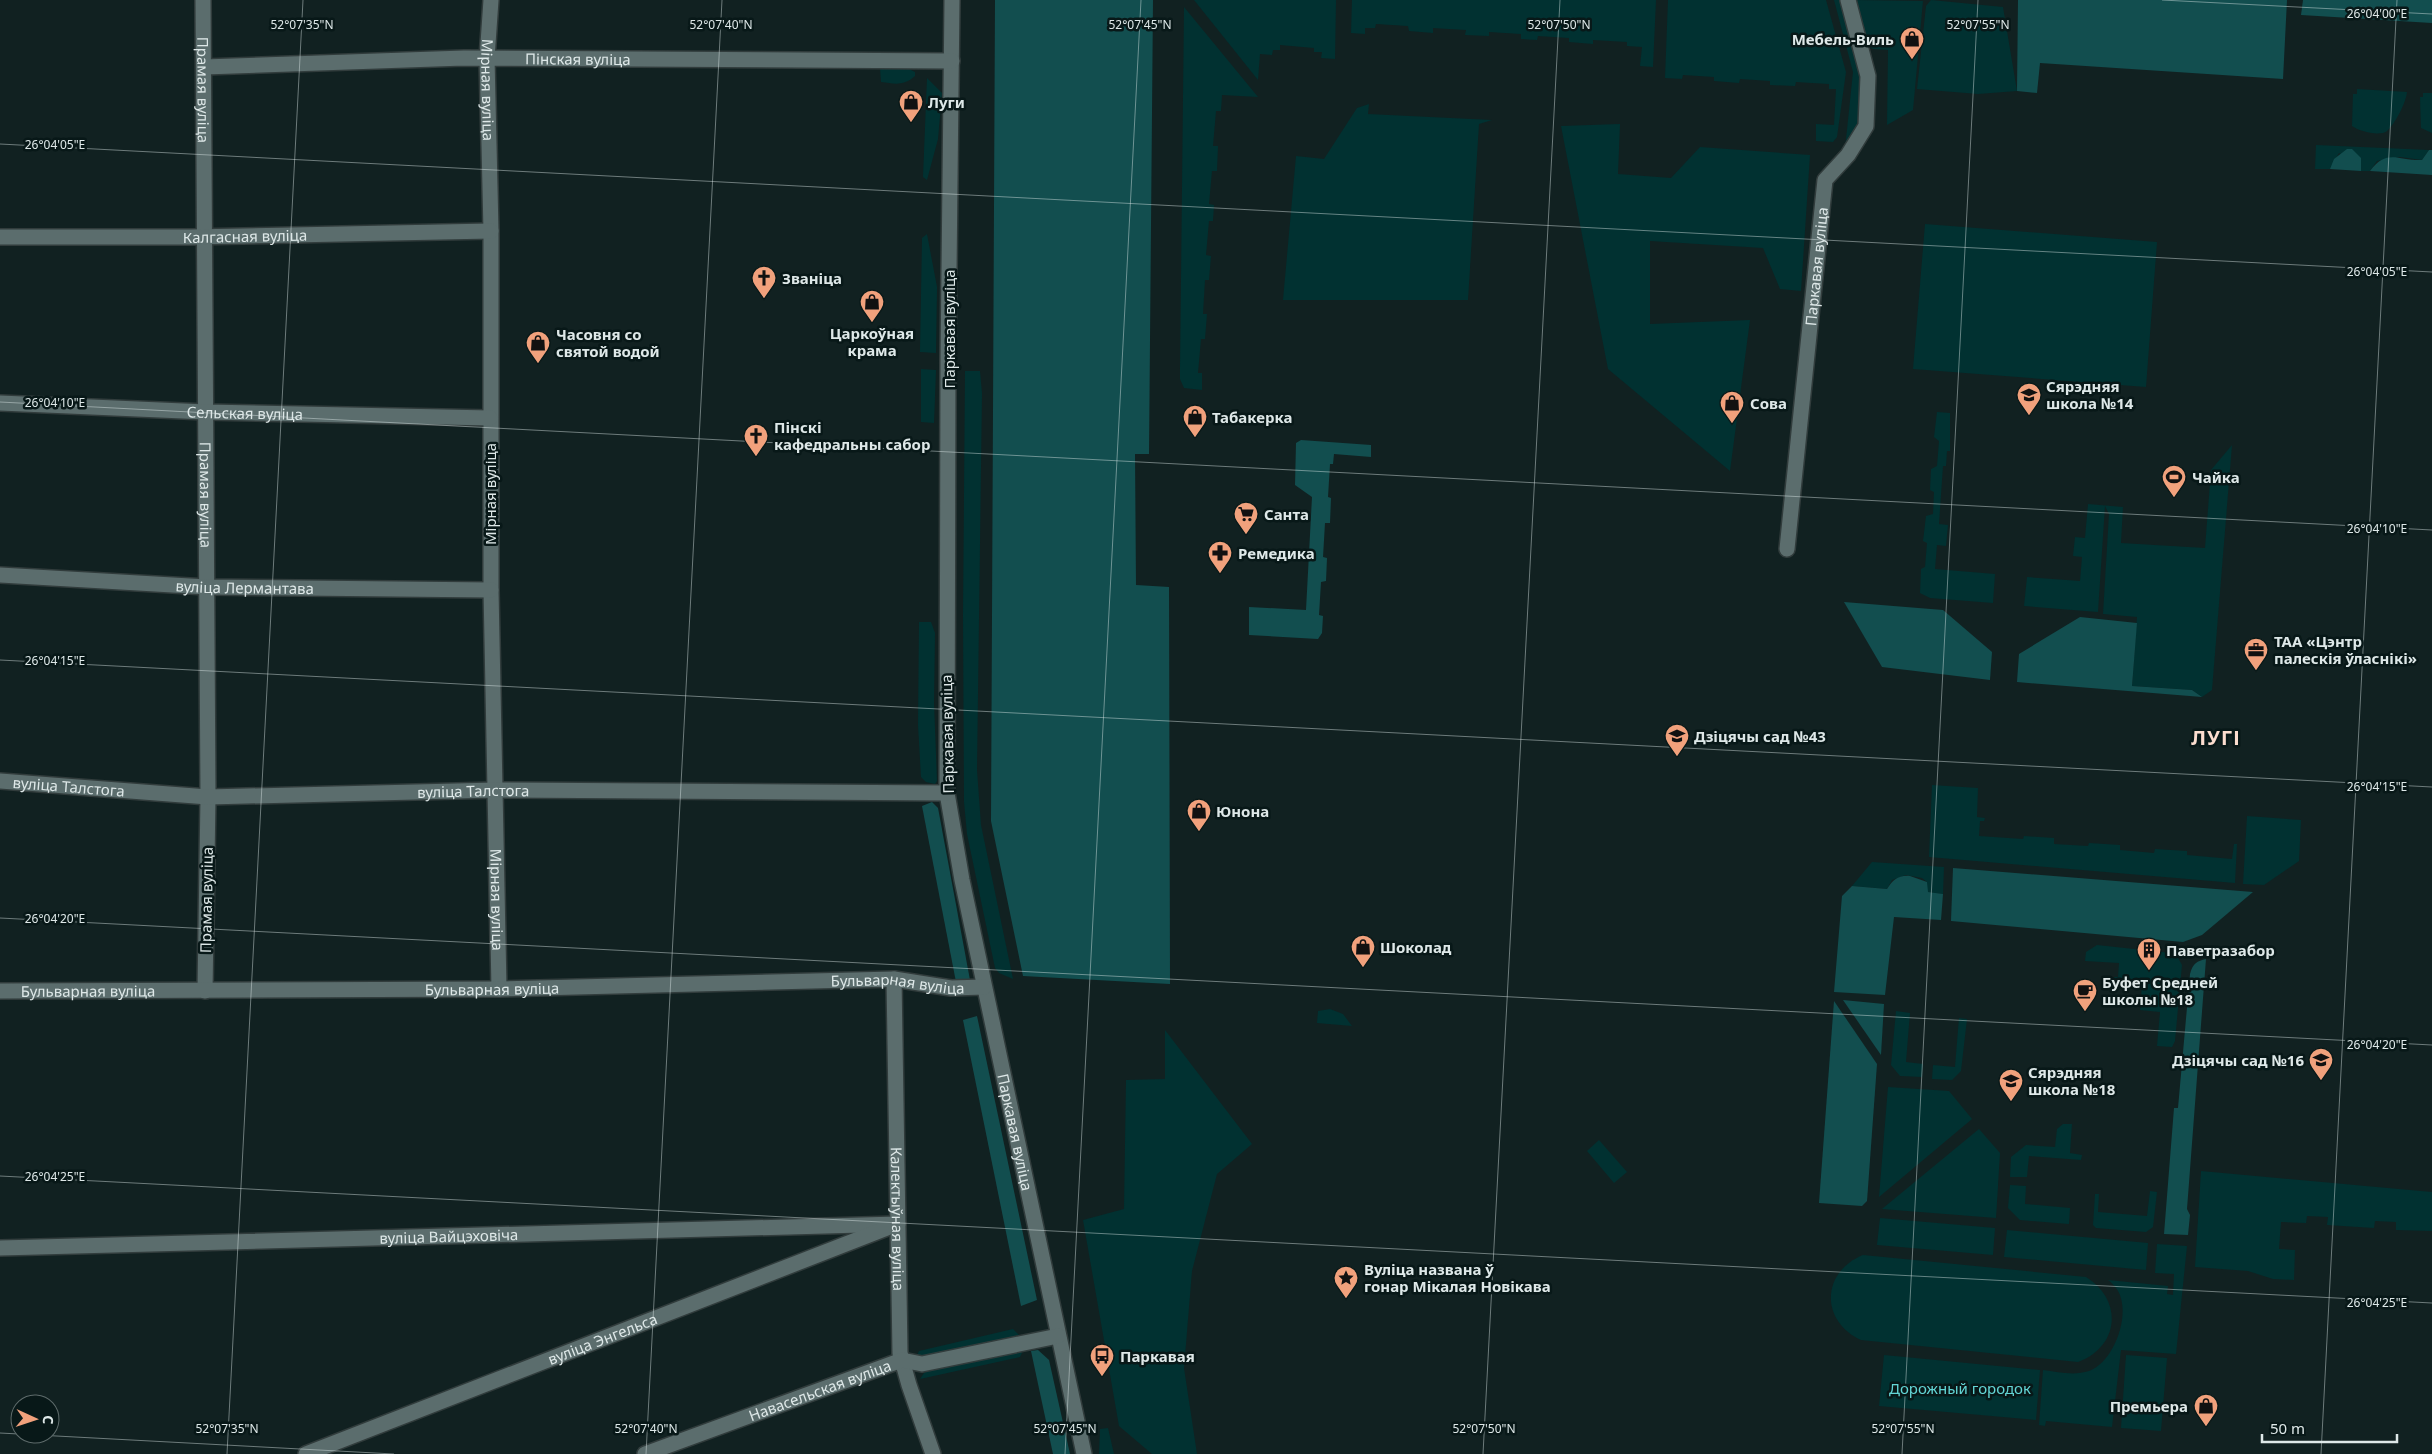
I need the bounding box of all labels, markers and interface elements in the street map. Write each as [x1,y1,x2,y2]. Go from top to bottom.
text: 26°04'00"E [2347,5,2407,22]
text: 52°07'35"N [270,16,334,33]
text: 52°07'40"N [689,16,753,33]
text: 52°07'45"N [1108,16,1172,33]
text: 52°07'50"N [1527,16,1591,33]
text: 52°07'55"N [1946,16,2010,33]
shop icon: Мебель-Виль [1899,26,1925,60]
place label: Мебель-Виль [1792,29,1894,49]
street label: Прамая вуліца [193,37,214,143]
street label: Мірная вуліца [477,38,499,141]
street label: Пінская вуліца [525,48,631,69]
shop icon: Луги [898,89,924,123]
place label: Луги [928,92,965,112]
text: 26°04'05"E [25,136,85,153]
street label: Паркавая вуліца [1800,206,1832,327]
street label: Калгасная вуліца [183,225,307,247]
text: 26°04'05"E [2347,263,2407,280]
church icon: Званіца [751,265,777,299]
place label: Званіца [782,268,842,288]
street label: Паркавая вуліца [939,269,959,389]
shop icon: Царкоўная крама [859,289,885,323]
place label: Царкоўная крама [830,323,914,360]
place label: Часовня со святой водой [556,324,660,361]
shop icon: Часовня со святой водой [525,330,551,364]
place label: Сярэдняя школа №14 [2046,376,2134,413]
school or university icon: Сярэдняя школа №14 [2016,382,2042,416]
shop icon: Сова [1719,390,1745,424]
place label: Сова [1750,393,1787,413]
text: 26°04'10"E [25,394,85,411]
street label: Сельская вуліца [186,401,303,424]
shop icon: Табакерка [1182,404,1208,438]
place label: Табакерка [1212,407,1292,427]
place label: Пінскі кафедральны сабор [774,417,930,454]
church icon: Пінскі кафедральны сабор [743,423,769,457]
street label: Прамая вуліца [196,442,216,548]
street label: Мірная вуліца [480,443,500,545]
sports icon: Чайка [2161,464,2187,498]
place label: Чайка [2192,467,2240,487]
supermarket icon: Санта [1233,501,1259,535]
place label: Санта [1264,504,1309,524]
text: 26°04'10"E [2347,520,2407,537]
pharmacy icon: Ремедика [1207,540,1233,574]
place label: Ремедика [1238,543,1315,563]
street label: вуліца Лермантава [175,575,314,598]
place label: ТАА «Цэнтр палескія ўласнікі» [2274,631,2417,668]
office icon: ТАА «Цэнтр палескія ўласнікі» [2243,637,2269,671]
text: 26°04'15"E [25,652,85,669]
street label: Паркавая вуліца [936,674,958,794]
school or university icon: Дзіцячы сад №43 [1664,723,1690,757]
district label: ЛУГІ [2191,724,2241,751]
place label: Дзіцячы сад №43 [1694,726,1826,746]
street label: вуліца Талстога [12,772,126,801]
text: 26°04'15"E [2347,778,2407,795]
street label: вуліца Талстога [417,780,530,802]
shop icon: Юнона [1186,798,1212,832]
place label: Юнона [1216,801,1269,821]
street label: Прамая вуліца [195,847,217,953]
street label: Мірная вуліца [486,848,508,951]
text: 26°04'20"E [25,910,85,927]
shop icon: Шоколад [1350,934,1376,968]
place label: Шоколад [1380,937,1452,957]
building icon: Паветразабор [2136,937,2162,971]
place label: Паветразабор [2166,940,2275,960]
street label: Бульварная вуліца [830,968,965,998]
place label: Буфет Средней школы №18 [2102,972,2218,1009]
street label: Бульварная вуліца [425,977,559,999]
cafe icon: Буфет Средней школы №18 [2072,978,2098,1012]
street label: Бульварная вуліца [21,980,155,1001]
text: 26°04'20"E [2347,1036,2407,1053]
school or university icon: Дзіцячы сад №16 [2308,1047,2334,1081]
place label: Дзіцячы сад №16 [2172,1050,2304,1070]
place label: Сярэдняя школа №18 [2028,1062,2116,1099]
school or university icon: Сярэдняя школа №18 [1998,1068,2024,1102]
street label: Паркавая вуліца [993,1072,1038,1192]
street label: Калектыўная вуліца [887,1147,909,1291]
text: 26°04'25"E [25,1168,85,1185]
street label: вуліца Вайцэховіча [379,1224,519,1248]
place label: Вуліца названа ў гонар Мікалая Новікава [1364,1259,1551,1296]
place icon: Вуліца названа ў гонар Мікалая Новікава [1333,1265,1359,1299]
text: 26°04'25"E [2347,1294,2407,1311]
street label: вуліца Энгельса [545,1308,660,1369]
bus stop icon: Паркавая [1089,1343,1115,1377]
place label: Паркавая [1120,1346,1195,1366]
street label: Навасельская вуліца [746,1355,894,1425]
park label: Дорожный городок [1889,1378,2031,1398]
shop icon: Премьера [2193,1393,2219,1427]
north arrow [10,1394,60,1444]
place label: Премьера [2110,1396,2188,1416]
scale bar [2262,1412,2397,1444]
text: С [39,1415,58,1425]
text: 50 m [2270,1418,2305,1438]
text: 52°07'35"N [195,1420,259,1437]
text: 52°07'40"N [614,1420,678,1437]
text: 52°07'45"N [1033,1420,1097,1437]
text: 52°07'50"N [1452,1420,1516,1437]
text: 52°07'55"N [1871,1420,1935,1437]

